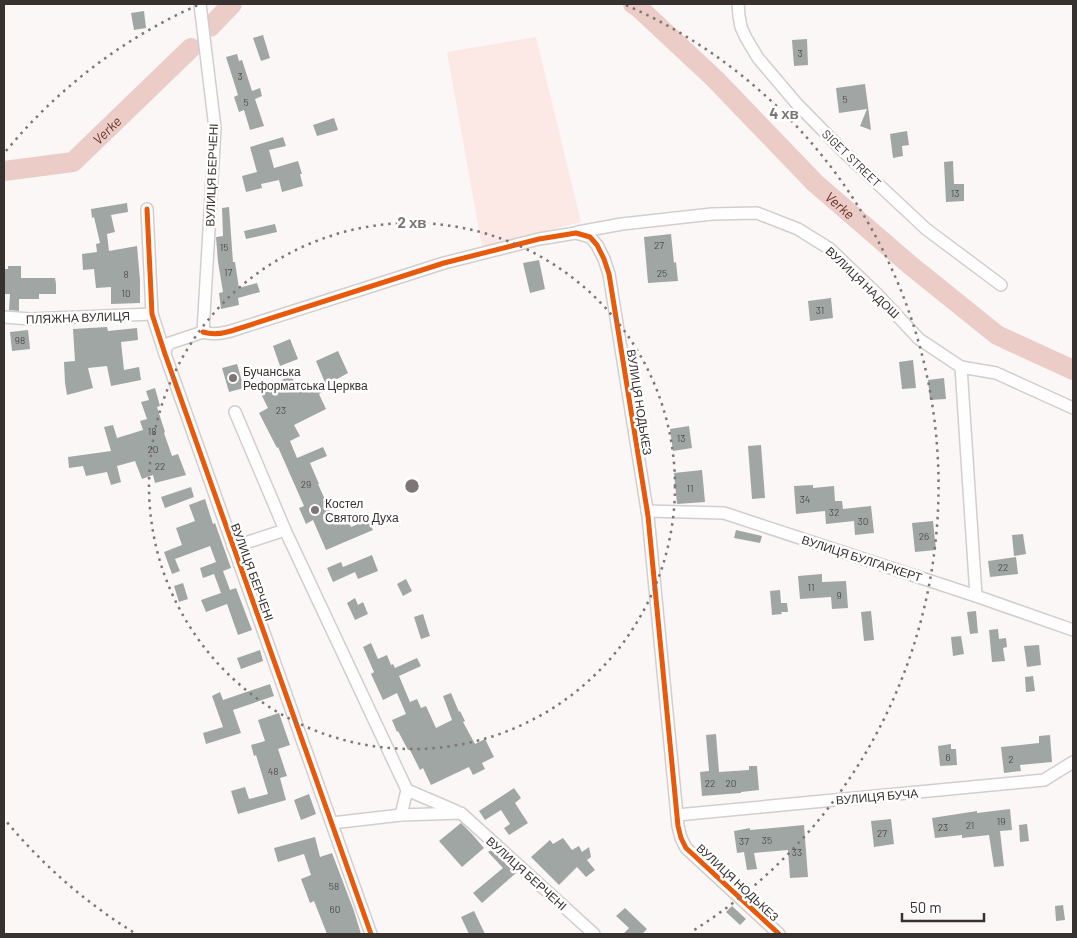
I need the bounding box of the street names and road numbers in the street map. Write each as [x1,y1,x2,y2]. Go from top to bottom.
street label: ВУЛИЦЯ БЕРЧЕНІ [202,123,221,227]
street label: SIGET STREET [820,126,884,190]
street label: ВУЛИЦЯ НАДОШ [823,243,903,321]
street label: ПЛЯЖНА ВУЛИЦЯ [26,308,130,327]
street label: ВУЛИЦЯ НОДЬКЕЗ [624,348,655,456]
street label: ВУЛИЦЯ БЕРЧЕНІ [228,521,277,623]
street label: ВУЛИЦЯ БУЛГАРКЕРТ [800,532,924,585]
street label: ВУЛИЦЯ БУЧА [835,785,919,808]
street label: ВУЛИЦЯ БЕРЧЕНІ [483,833,570,913]
street label: ВУЛИЦЯ НОДЬКЕЗ [693,840,782,924]

